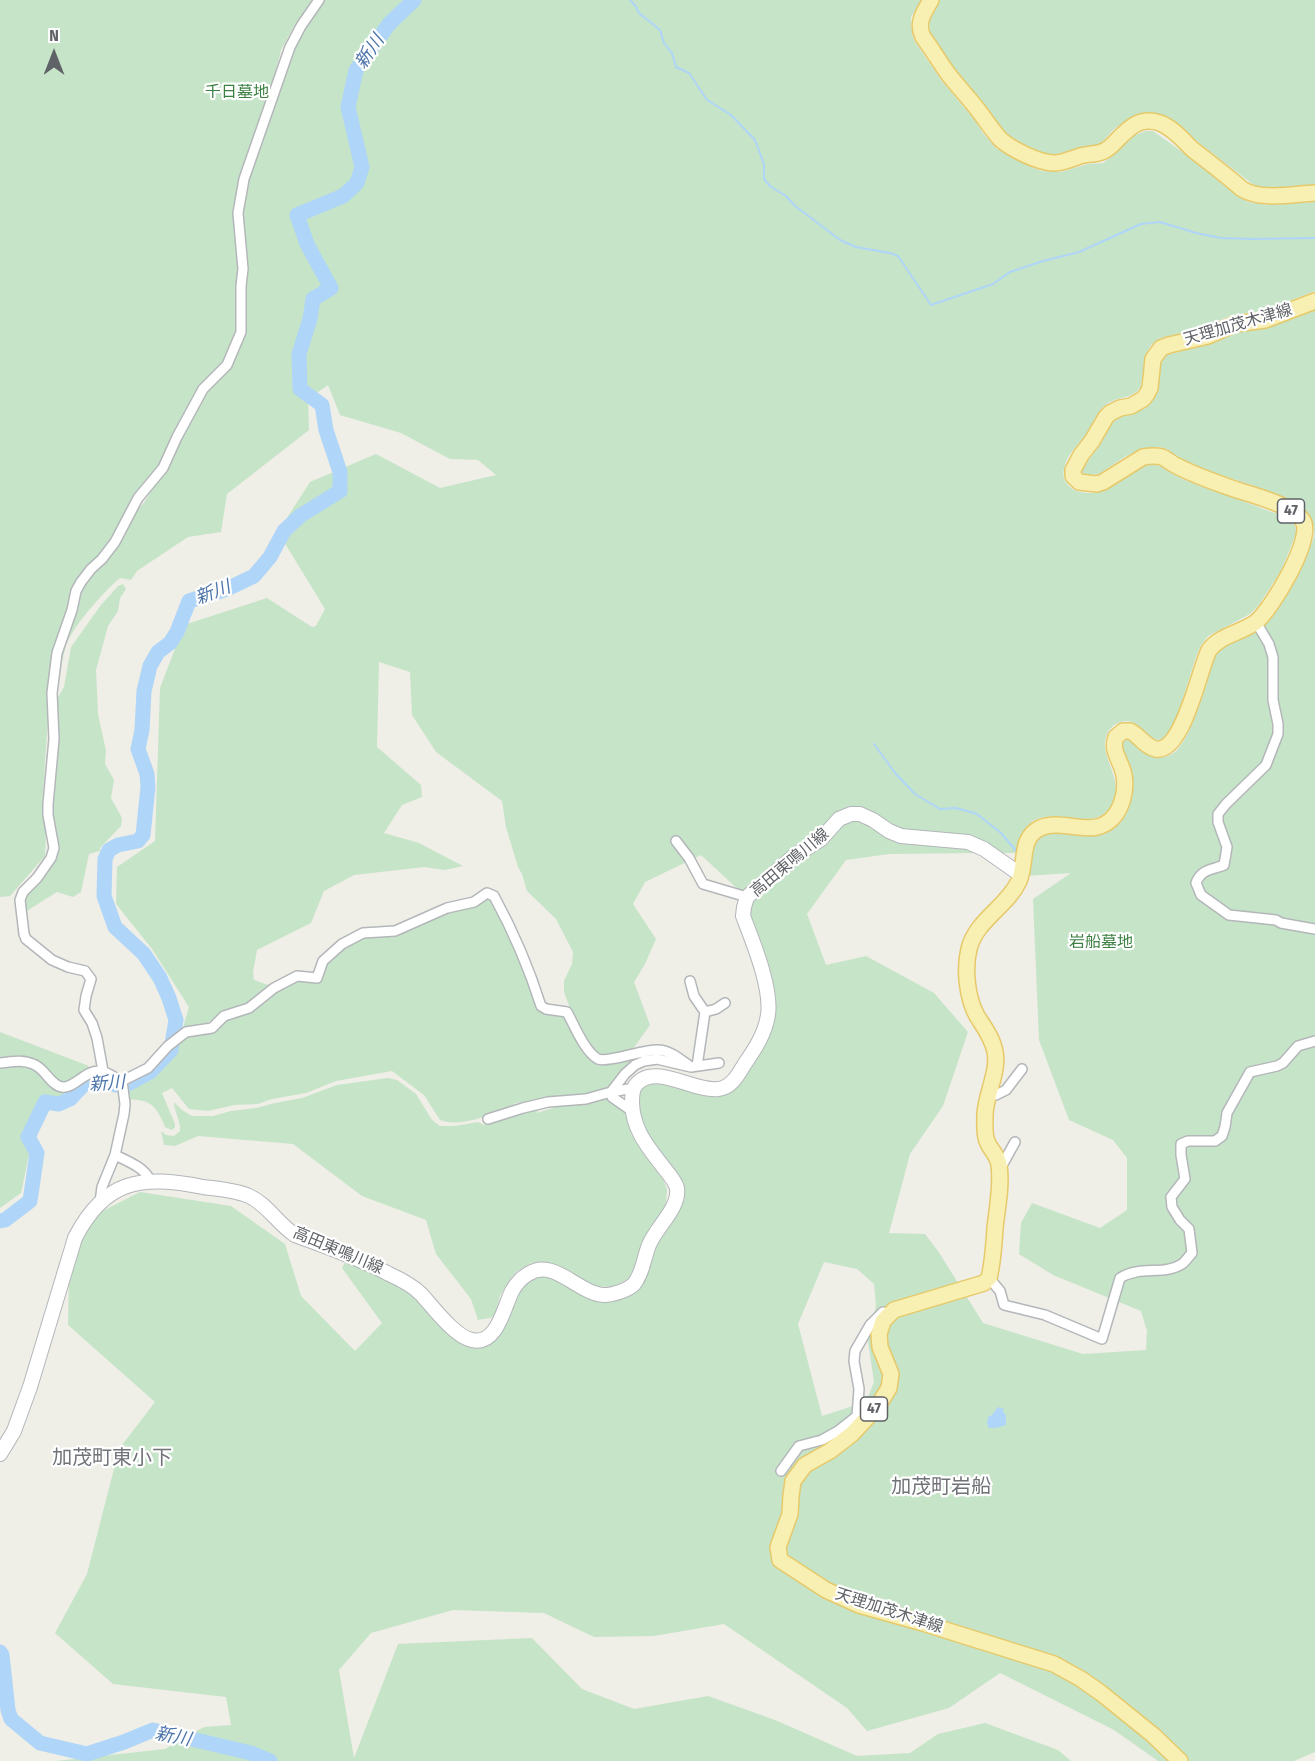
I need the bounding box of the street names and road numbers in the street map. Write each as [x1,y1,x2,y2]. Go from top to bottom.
street label: 天理加茂木津線 [1182,300,1294,350]
road number: 47 [1278,499,1304,523]
street label: 高田東鳴川線 [747,825,833,901]
street label: 高田東鳴川線 [290,1223,386,1279]
road number: 47 [860,1397,888,1421]
street label: 天理加茂木津線 [833,1585,945,1637]

